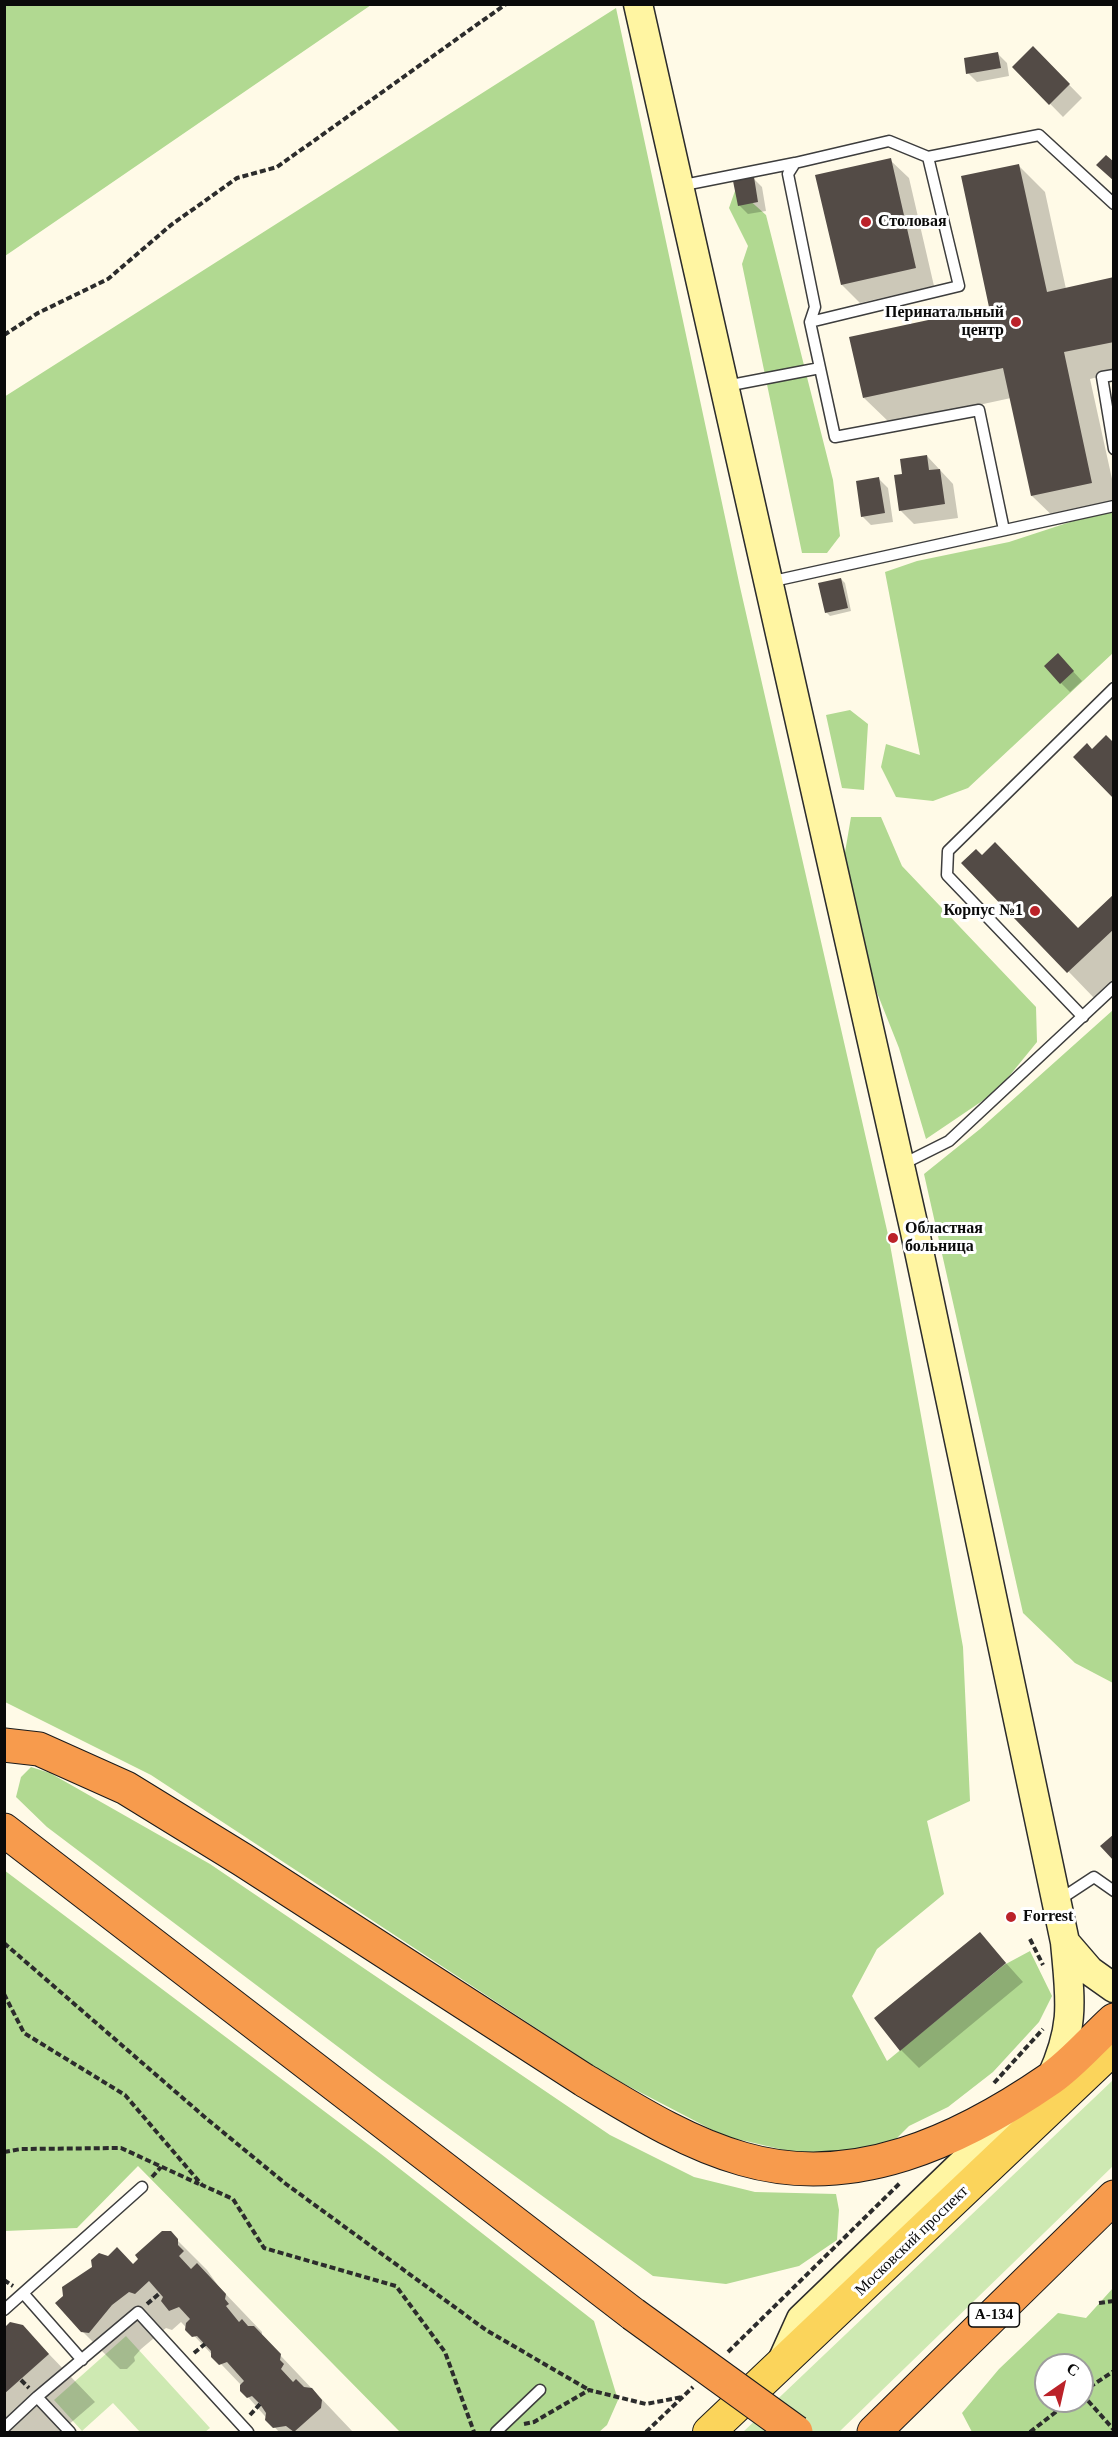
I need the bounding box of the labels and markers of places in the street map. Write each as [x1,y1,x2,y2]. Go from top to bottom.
place label: Столовая [878,212,947,232]
marker: Столовая [859,215,873,229]
place label: Перинатальный центр [885,303,1004,341]
marker: Перинатальный центр [1009,315,1023,329]
place label: Корпус №1 [943,901,1023,921]
marker: Корпус №1 [1028,904,1042,918]
place label: Областная больница [905,1219,983,1257]
marker: Областная больница [886,1231,900,1245]
place label: Forrest [1023,1907,1073,1927]
marker: Forrest [1004,1910,1018,1924]

